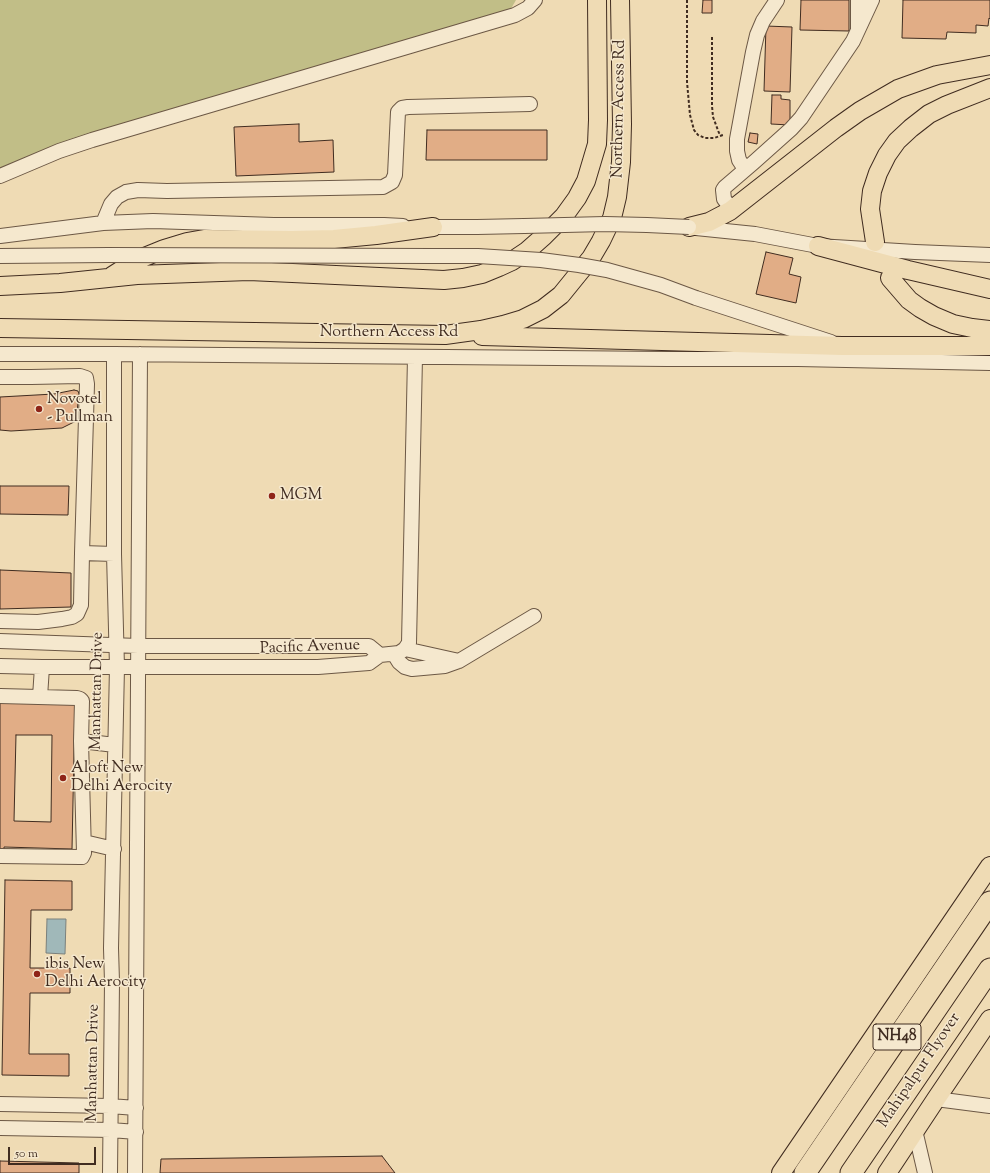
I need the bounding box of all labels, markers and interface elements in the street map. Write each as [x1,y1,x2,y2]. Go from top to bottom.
street label: Northern Access Rd [609,40,631,178]
street label: Northern Access Rd [320,323,458,343]
place label: Novotel - Pullman [47,390,113,428]
marker: Novotel - Pullman [34,404,44,414]
place label: MGM [280,486,322,506]
marker: MGM [267,491,277,501]
street label: Manhattan Drive [87,632,109,750]
street label: Pacific Avenue [259,637,361,659]
place label: Aloft New Delhi Aerocity [71,759,172,797]
marker: Aloft New Delhi Aerocity [58,773,68,783]
place label: ibis New Delhi Aerocity [45,955,146,993]
marker: ibis New Delhi Aerocity [32,969,42,979]
street label: Manhattan Drive [83,1004,105,1122]
street label: Mahipalpur Flyover [874,1010,966,1132]
road number: NH48 [873,1024,921,1050]
scale bar [10,1139,98,1165]
text: 50 m [15,1145,38,1163]

